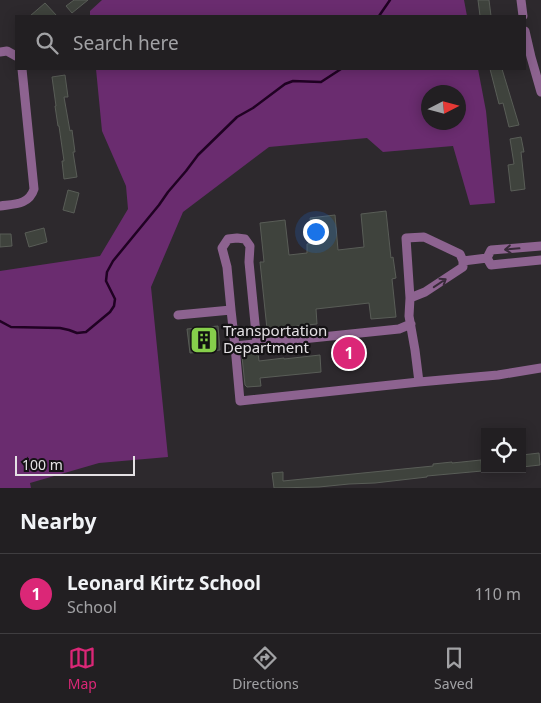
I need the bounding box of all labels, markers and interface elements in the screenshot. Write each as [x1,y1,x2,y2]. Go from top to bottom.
search box [15,15,526,70]
icon: search [33,29,61,57]
text: Search here [73,30,179,56]
north arrow [421,85,466,130]
your location [303,219,329,245]
one-way arrow [504,244,520,253]
one-way arrow [433,277,447,288]
place label: Transportation Department [223,320,327,357]
building icon: Transportation Department [189,325,219,355]
pin: 1 [333,334,365,372]
map controls [481,428,526,473]
button: locate [481,428,526,473]
scale bar [15,453,135,476]
text: 100 m [22,455,63,474]
text: Nearby [20,507,96,535]
text: Leonard Kirtz School [67,570,261,596]
text: 1 [31,583,41,605]
text: 110 m [474,583,521,605]
text: School [67,596,117,618]
tab: Map [68,644,97,693]
tab: Directions [232,644,299,693]
tab: Saved [434,644,473,693]

